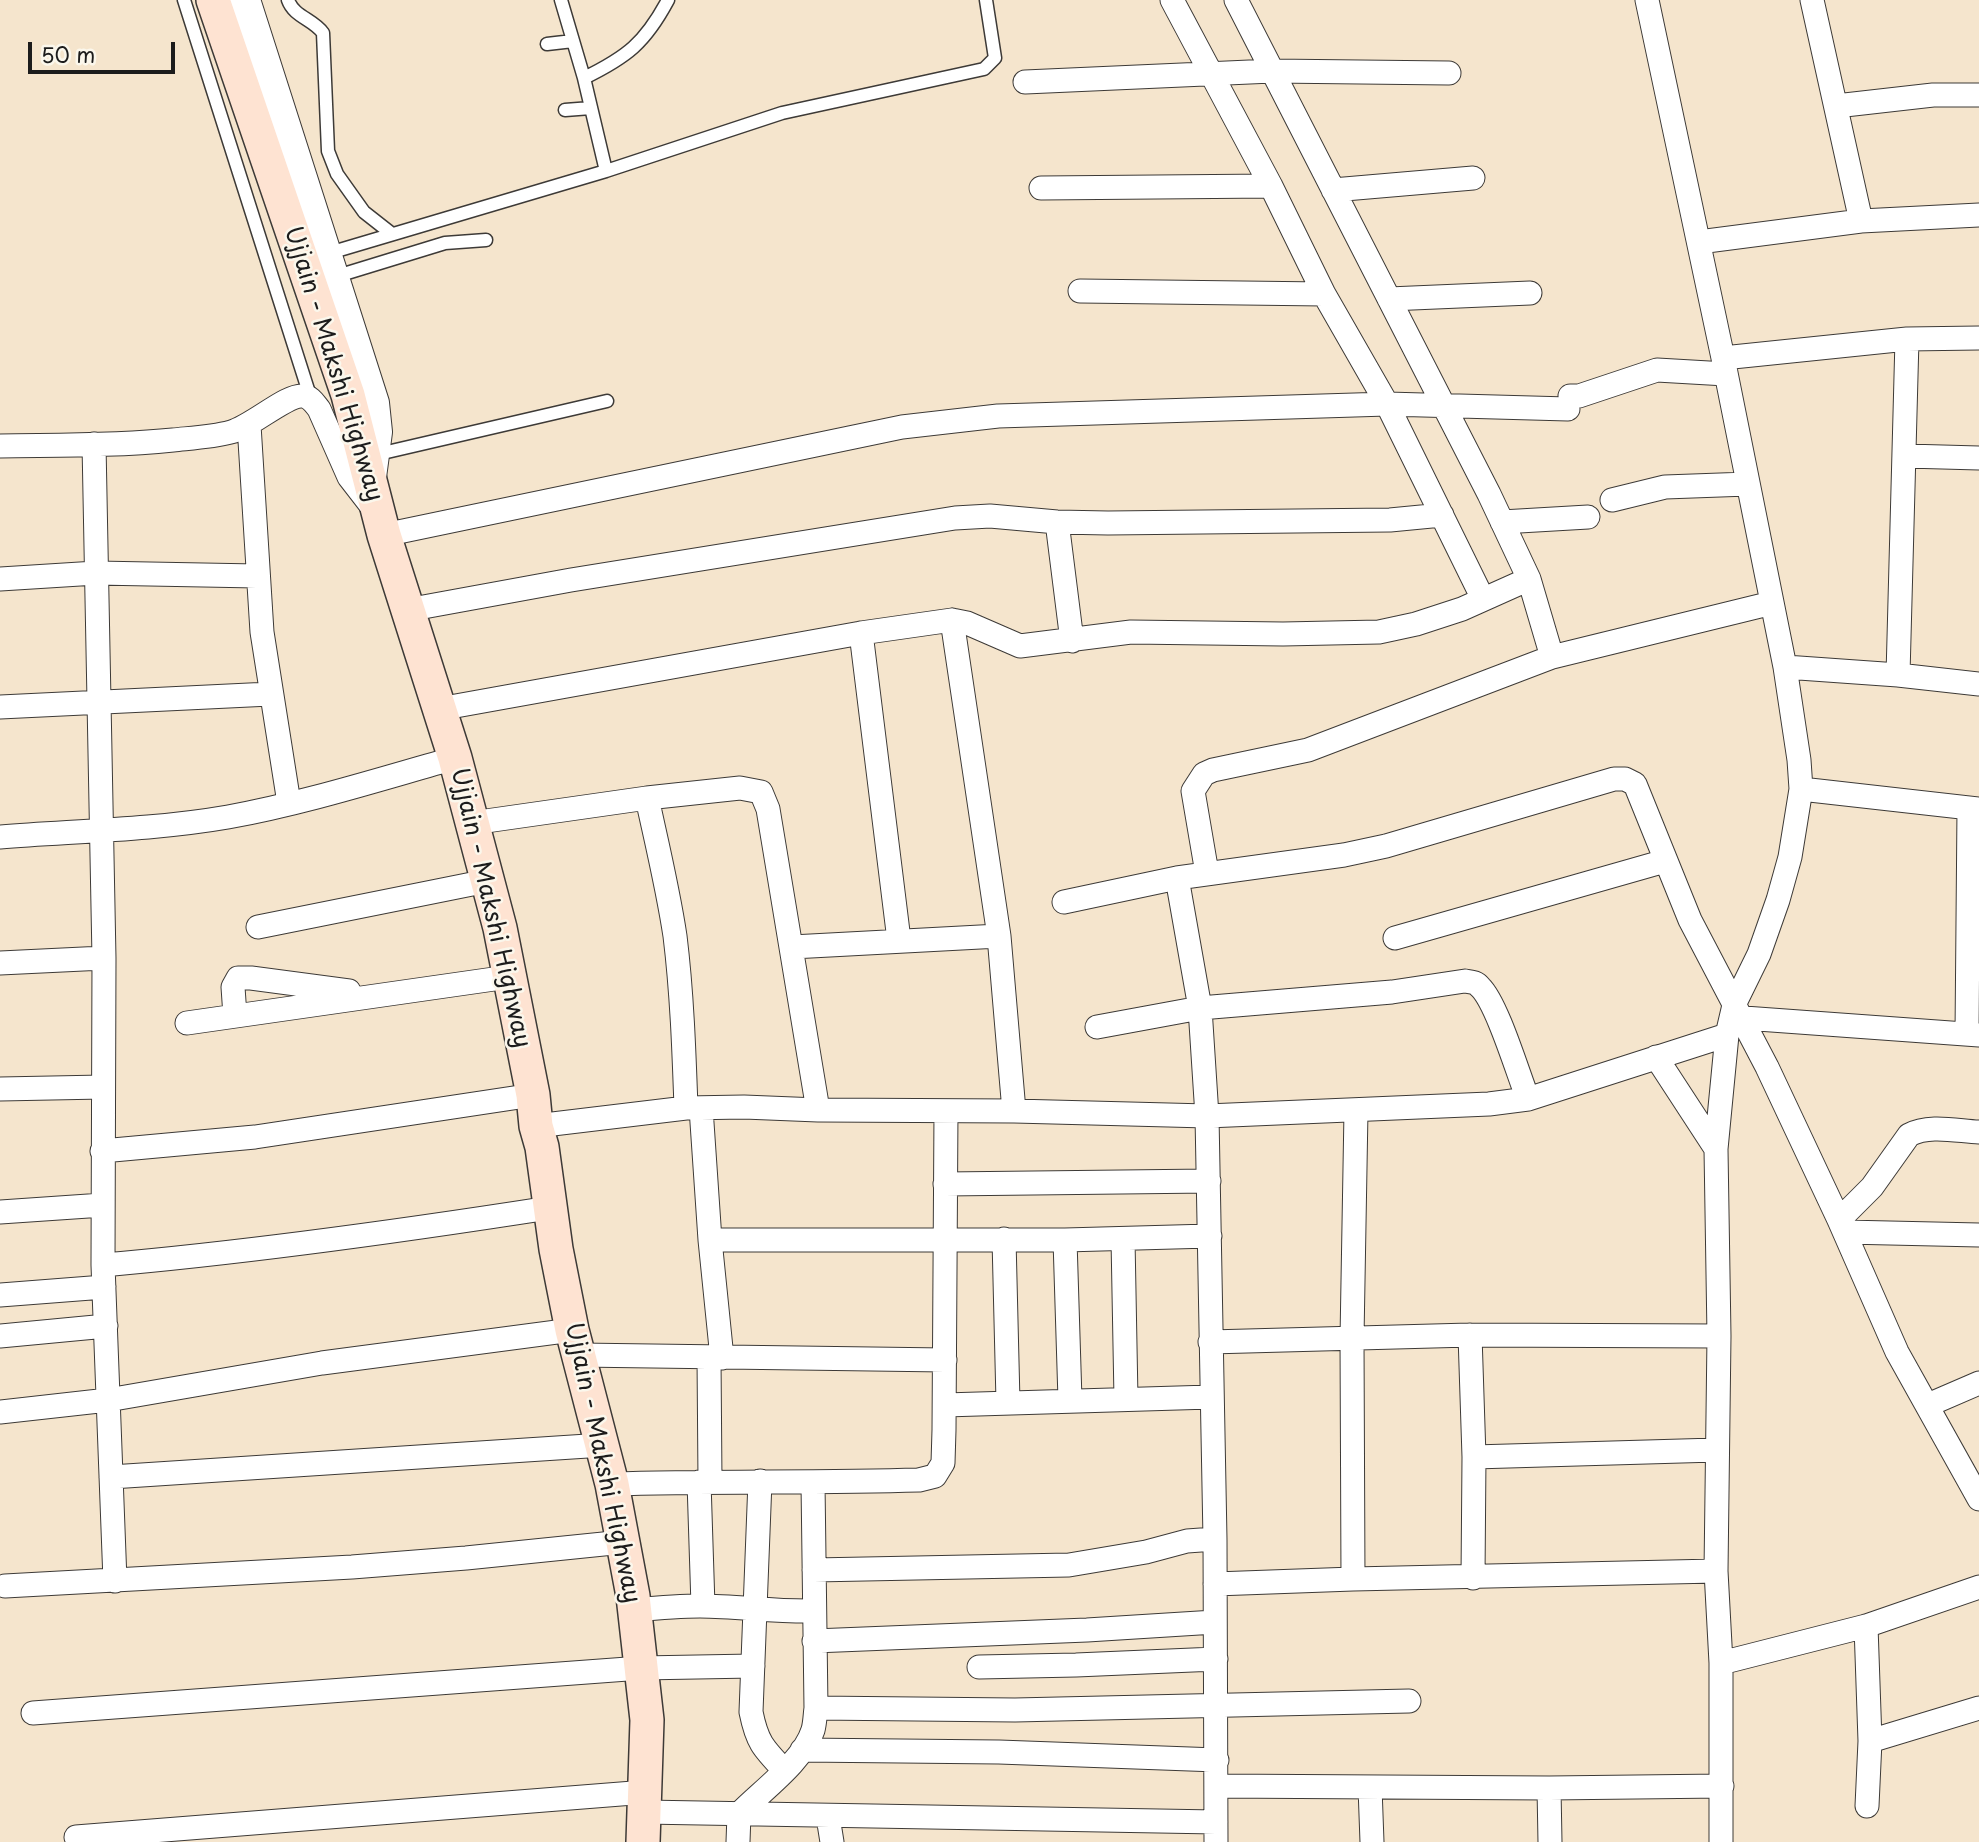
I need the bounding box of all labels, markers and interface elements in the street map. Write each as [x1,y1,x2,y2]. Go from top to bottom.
scale bar [32,28,178,72]
text: 50 m [41,38,95,70]
street label: Ujjain - Makshi Highway [277,223,389,505]
street label: Ujjain - Makshi Highway [444,765,536,1051]
street label: Ujjain - Makshi Highway [558,1320,646,1606]

